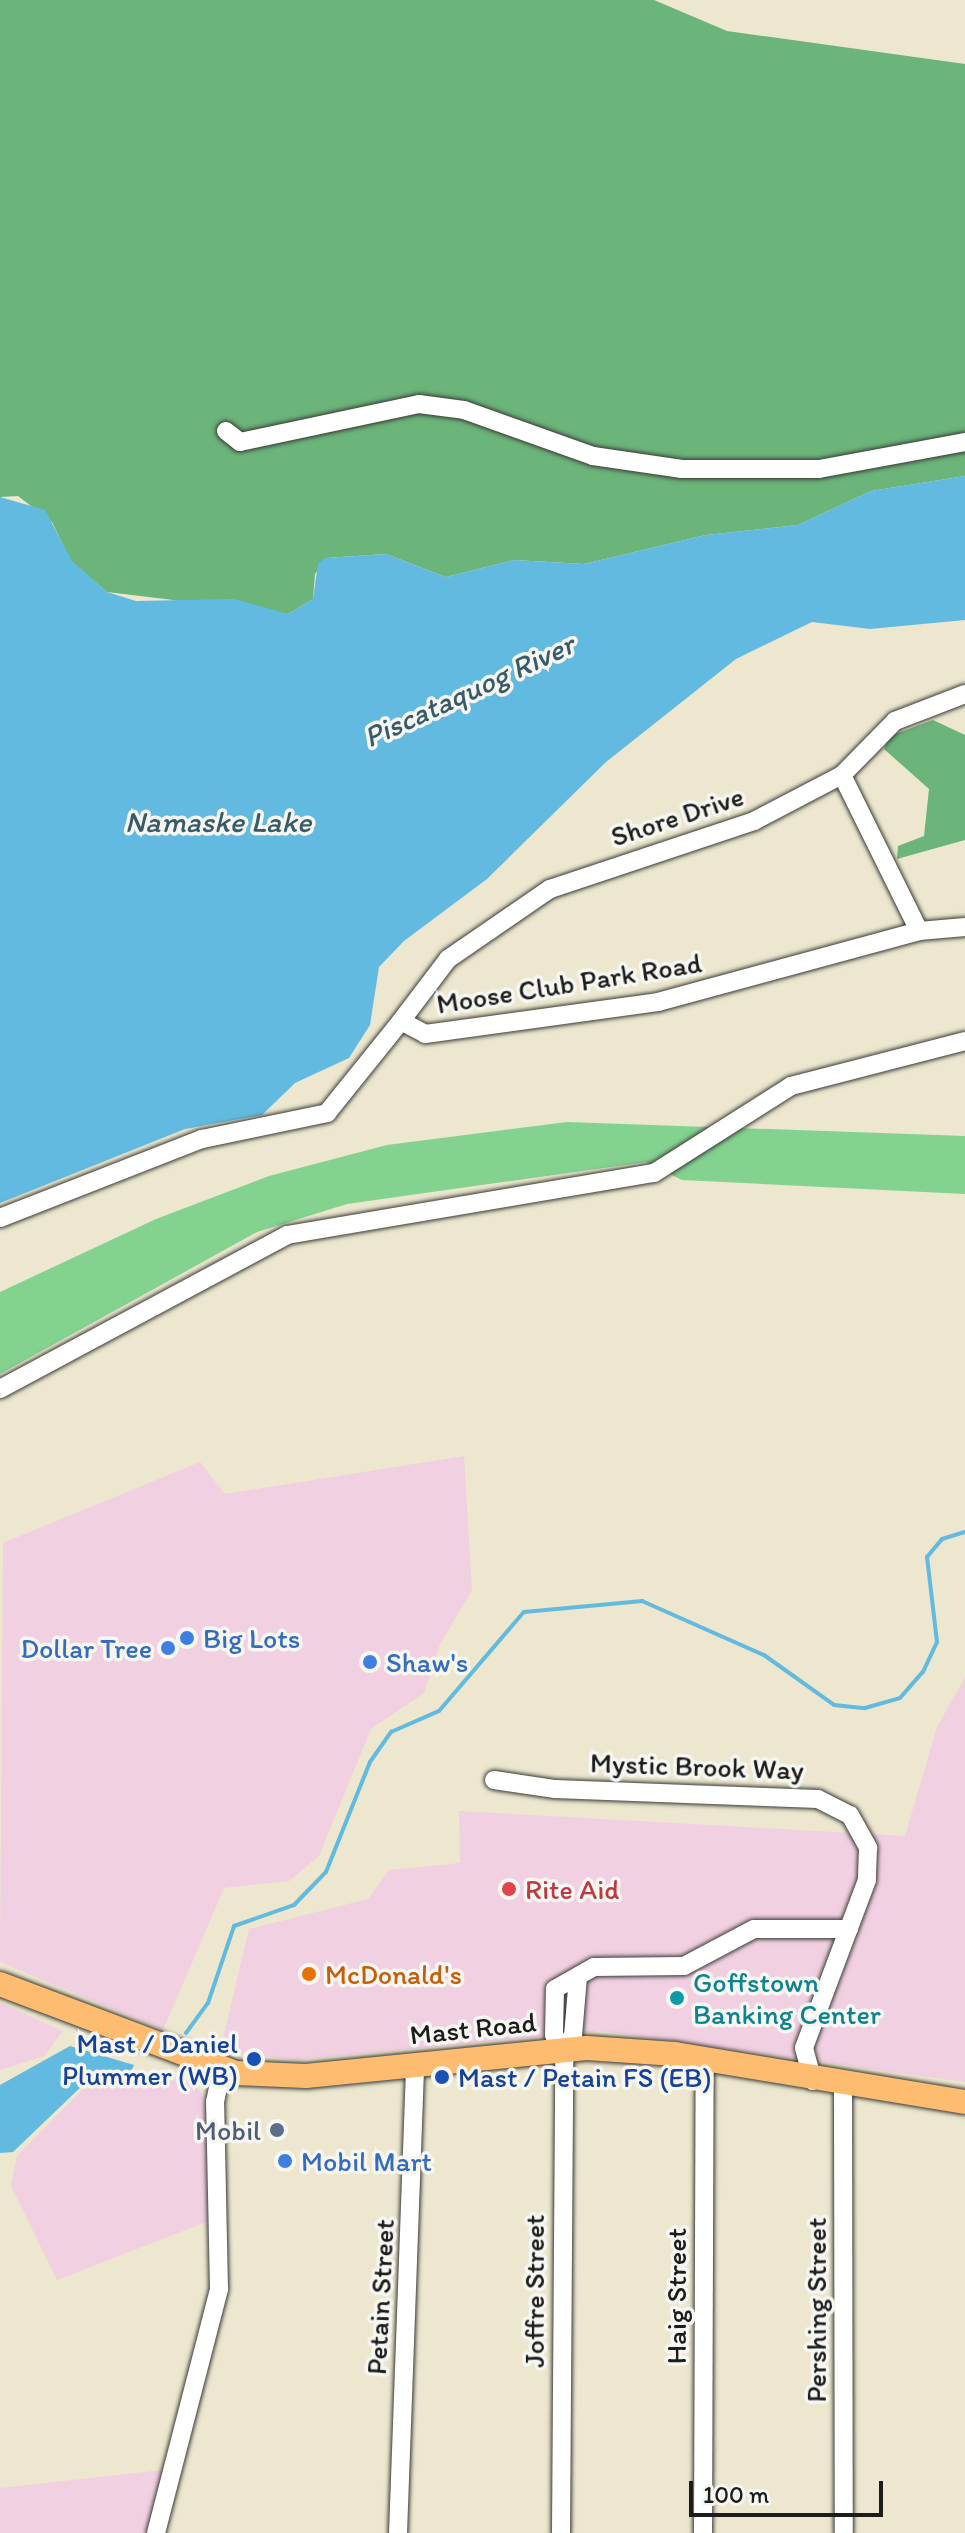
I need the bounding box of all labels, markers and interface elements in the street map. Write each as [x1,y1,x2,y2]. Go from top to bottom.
water label: Piscataquog River [358,627,580,755]
street label: Shore Drive [606,779,748,853]
water label: Namaske Lake [125,804,311,840]
street label: Moose Club Park Road [435,946,703,1020]
place label: Big Lots [203,1621,300,1655]
marker: Big Lots [178,1629,196,1647]
place label: Dollar Tree [21,1631,152,1665]
marker: Dollar Tree [159,1639,177,1657]
place label: Shaw's [386,1645,468,1679]
marker: Shaw's [361,1653,379,1671]
street label: Mystic Brook Way [590,1745,804,1787]
place label: Rite Aid [525,1872,620,1906]
marker: Rite Aid [500,1880,518,1898]
place label: McDonald's [325,1957,462,1991]
marker: McDonald's [300,1965,318,1983]
place label: Goffstown Banking Center [693,1965,882,2031]
marker: Goffstown Banking Center [668,1989,686,2007]
street label: Mast Road [409,2005,537,2051]
place label: Mast / Daniel Plummer (WB) [62,2026,238,2092]
marker: Mast / Daniel Plummer (WB) [245,2050,263,2068]
place label: Mast / Petain FS (EB) [458,2060,711,2094]
marker: Mast / Petain FS (EB) [433,2068,451,2086]
place label: Mobil [195,2113,261,2147]
marker: Mobil [268,2121,286,2139]
place label: Mobil Mart [301,2144,431,2178]
marker: Mobil Mart [276,2152,294,2170]
street label: Joffre Street [517,2215,551,2367]
street label: Pershing Street [799,2218,833,2402]
street label: Petain Street [359,2219,401,2375]
street label: Haig Street [659,2228,693,2364]
scale bar [693,2465,887,2515]
text: 100 m [703,2480,769,2509]

